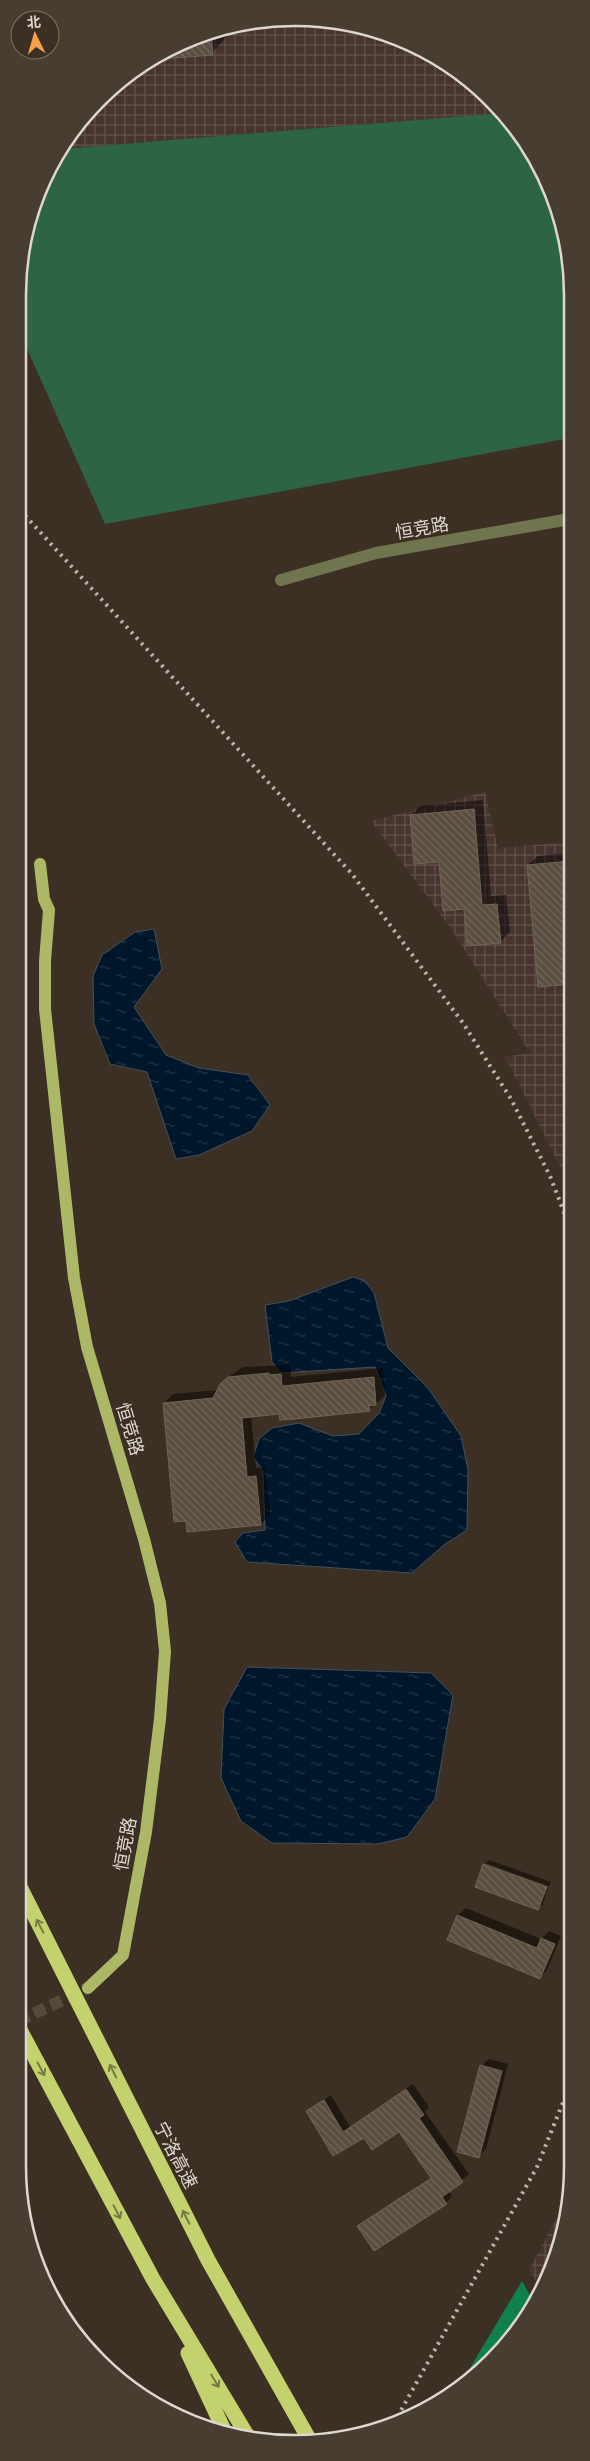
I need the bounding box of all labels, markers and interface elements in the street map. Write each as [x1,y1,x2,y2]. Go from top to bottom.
north arrow [10,10,60,60]
text: 北 [26,13,42,31]
street label: 恒竞路 [394,513,450,543]
street label: 恒竞路 [112,1400,148,1458]
street label: 恒竞路 [110,1816,140,1872]
one-way arrow [35,1919,45,1934]
one-way arrow [37,2061,46,2076]
one-way arrow [108,2064,118,2079]
street label: 宁洛高速 [150,2118,202,2192]
one-way arrow [112,2205,122,2220]
one-way arrow [181,2209,191,2224]
one-way arrow [210,2374,220,2388]

